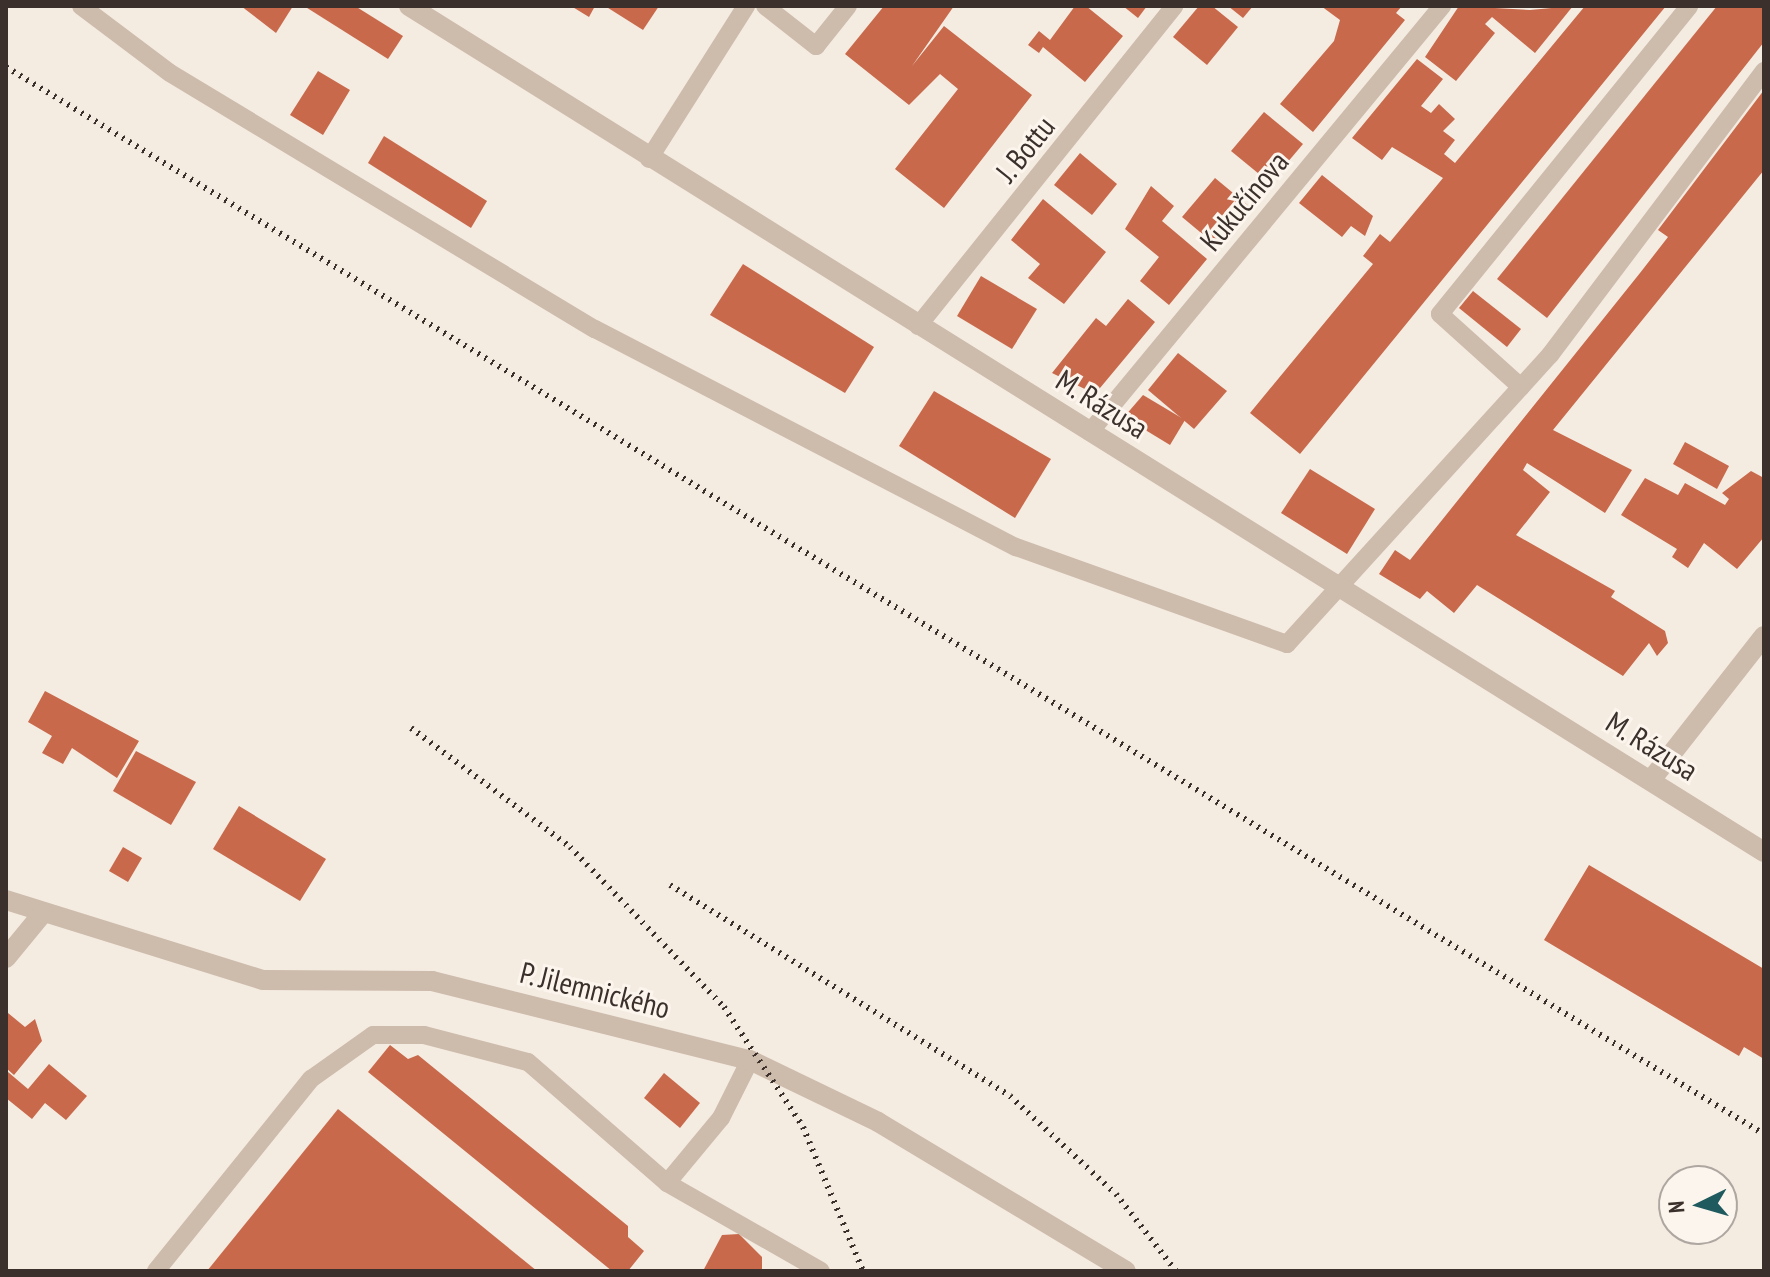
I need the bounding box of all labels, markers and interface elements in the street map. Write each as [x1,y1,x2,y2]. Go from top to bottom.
street label: J. Bottu [987,108,1063,190]
street label: Kukučínova [1192,144,1296,258]
street label: M. Rázusa [1049,361,1155,447]
street label: M. Rázusa [1599,703,1705,789]
street label: P. Jilemnického [515,954,675,1026]
north arrow [1658,1165,1738,1245]
text: N [1662,1200,1691,1214]

